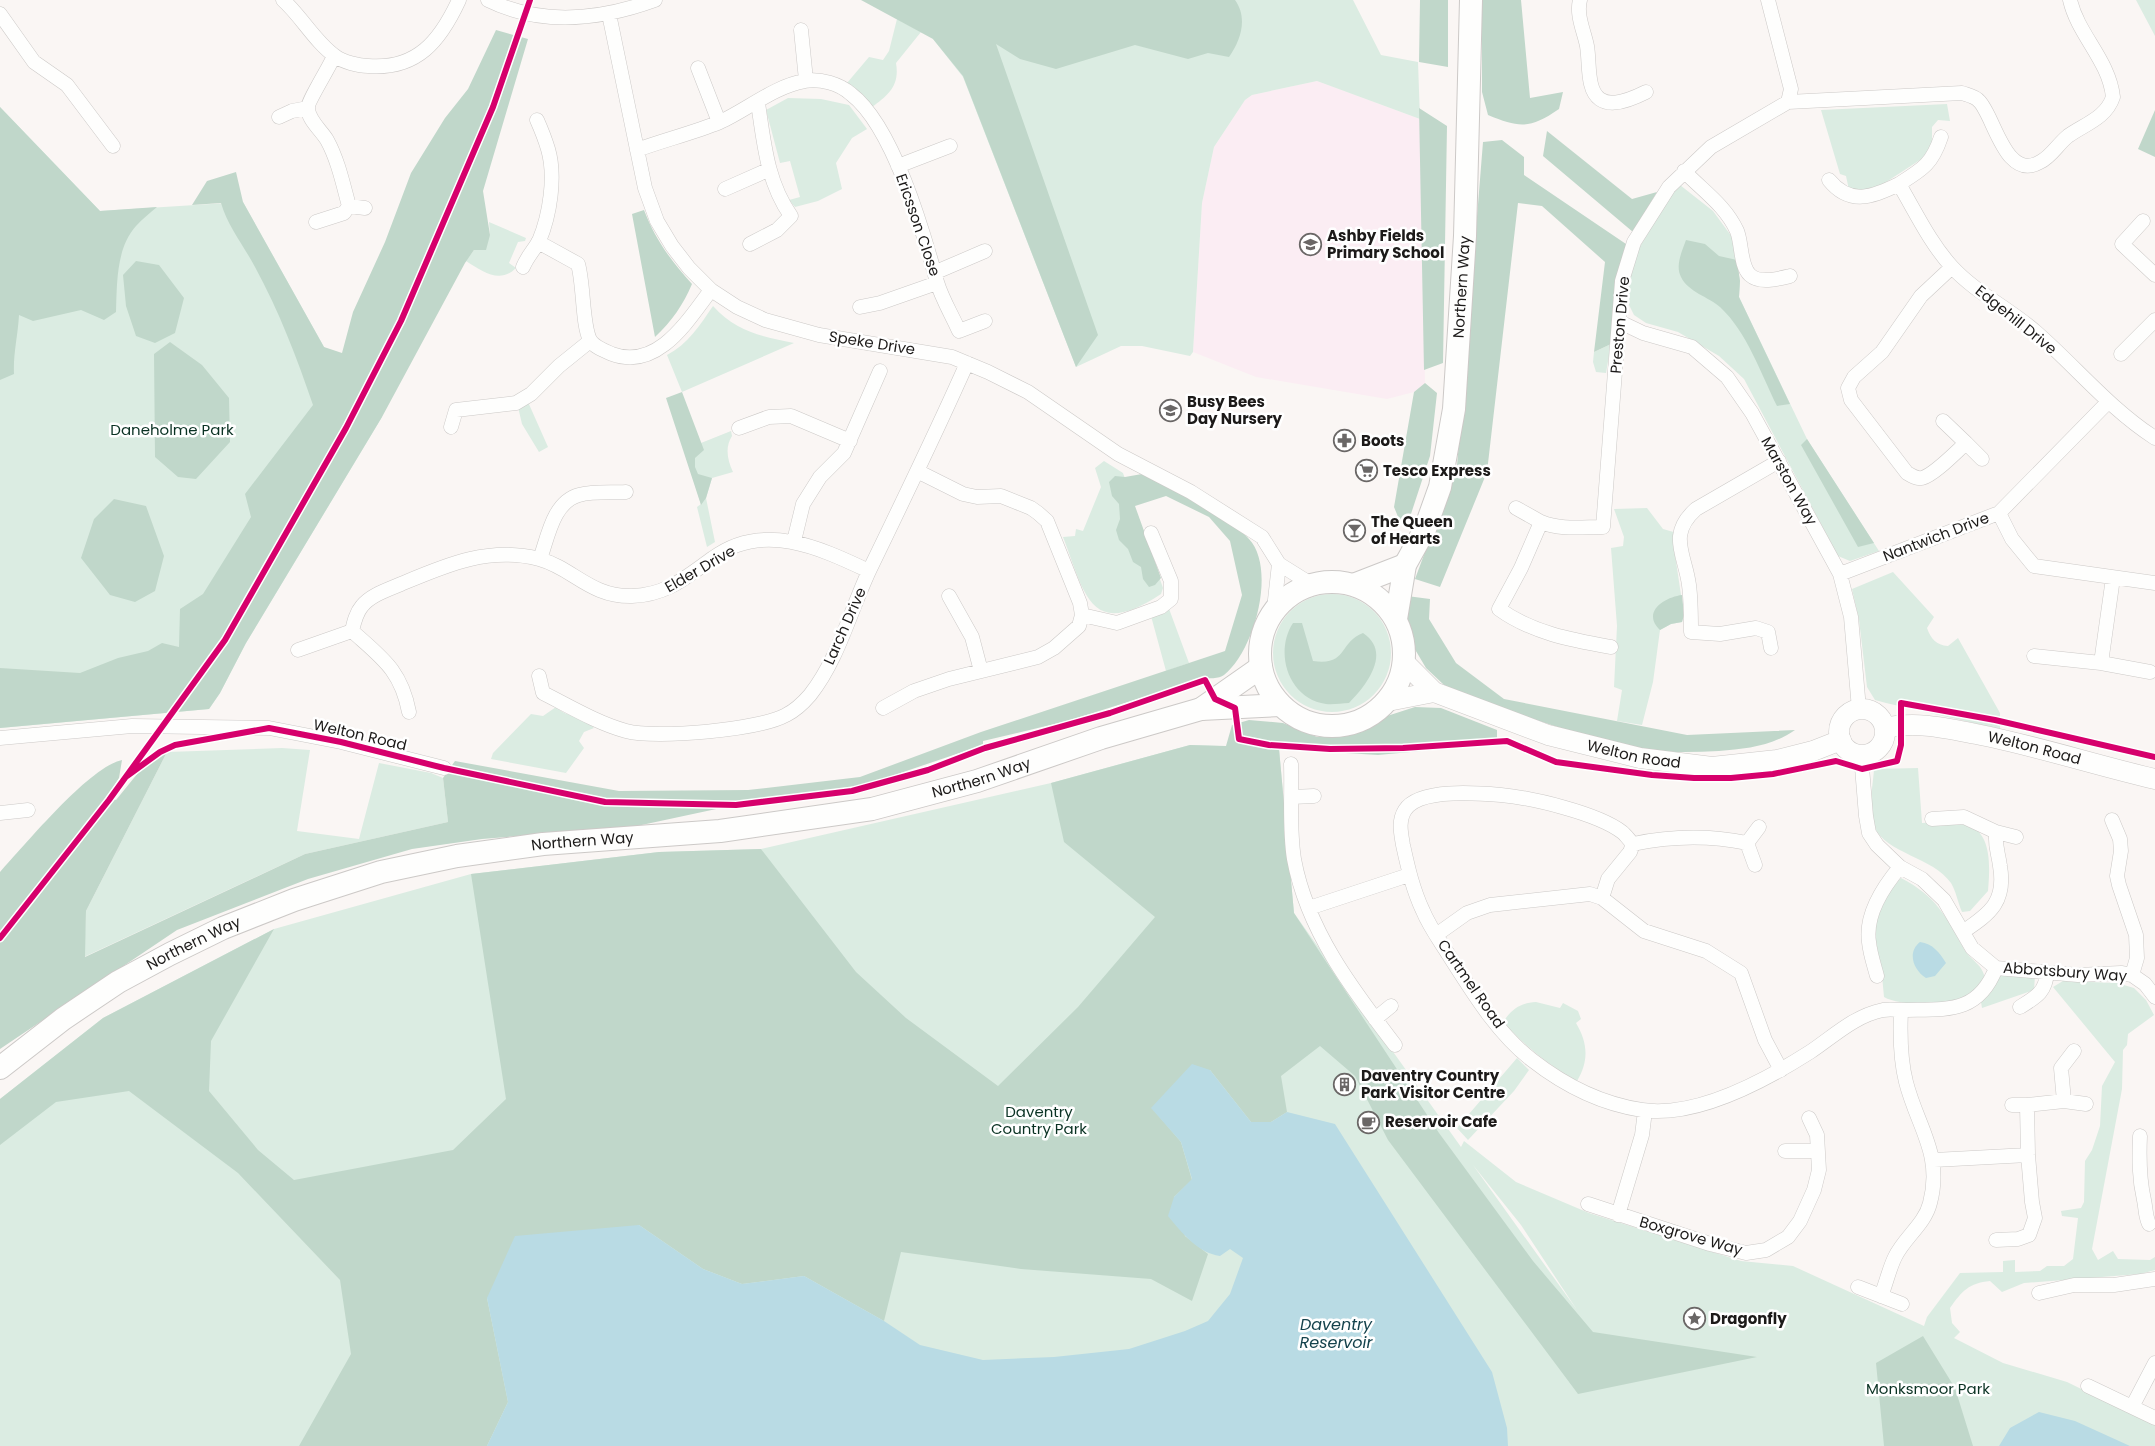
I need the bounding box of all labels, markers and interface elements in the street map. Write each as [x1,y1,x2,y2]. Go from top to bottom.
street label: Ericsson Close [891,171,946,279]
place label: Ashby Fields Primary School [1327,225,1444,263]
school or university icon: Ashby Fields Primary School [1299,233,1323,257]
street label: Northern Way [1448,235,1475,339]
street label: Preston Drive [1605,275,1634,375]
street label: Edgehill Drive [1971,280,2062,359]
street label: Speke Drive [828,325,917,360]
place label: Busy Bees Day Nursery [1187,391,1283,429]
school or university icon: Busy Bees Day Nursery [1159,399,1183,423]
park label: Daneholme Park [110,419,234,440]
pharmacy icon: Boots [1333,429,1357,453]
place label: Boots [1361,430,1404,451]
street label: Marston Way [1756,433,1823,529]
supermarket icon: Tesco Express [1355,459,1379,483]
place label: Tesco Express [1383,460,1491,481]
street label: Nantwich Drive [1880,507,1992,566]
place label: The Queen of Hearts [1371,511,1453,549]
bar icon: The Queen of Hearts [1343,519,1367,543]
street label: Elder Drive [661,540,739,597]
street label: Larch Drive [818,584,871,668]
street label: Welton Road [311,714,409,755]
street label: Welton Road [1986,726,2084,769]
street label: Welton Road [1585,734,1682,773]
street label: Northern Way [929,752,1034,803]
street label: Northern Way [530,826,635,856]
street label: Northern Way [142,911,244,975]
street label: Cartmel Road [1433,935,1510,1032]
street label: Abbotsbury Way [2002,957,2128,986]
place label: Daventry Country Park Visitor Centre [1361,1065,1505,1103]
building icon: Daventry Country Park Visitor Centre [1333,1073,1357,1097]
park label: Daventry Country Park [991,1101,1087,1139]
cafe icon: Reservoir Cafe [1357,1110,1381,1134]
place label: Reservoir Cafe [1385,1111,1497,1132]
street label: Boxgrove Way [1637,1211,1746,1260]
place icon: Dragonfly [1682,1307,1706,1331]
place label: Dragonfly [1710,1308,1787,1329]
water label: Daventry Reservoir [1299,1313,1374,1354]
park label: Monksmoor Park [1866,1378,1990,1399]

